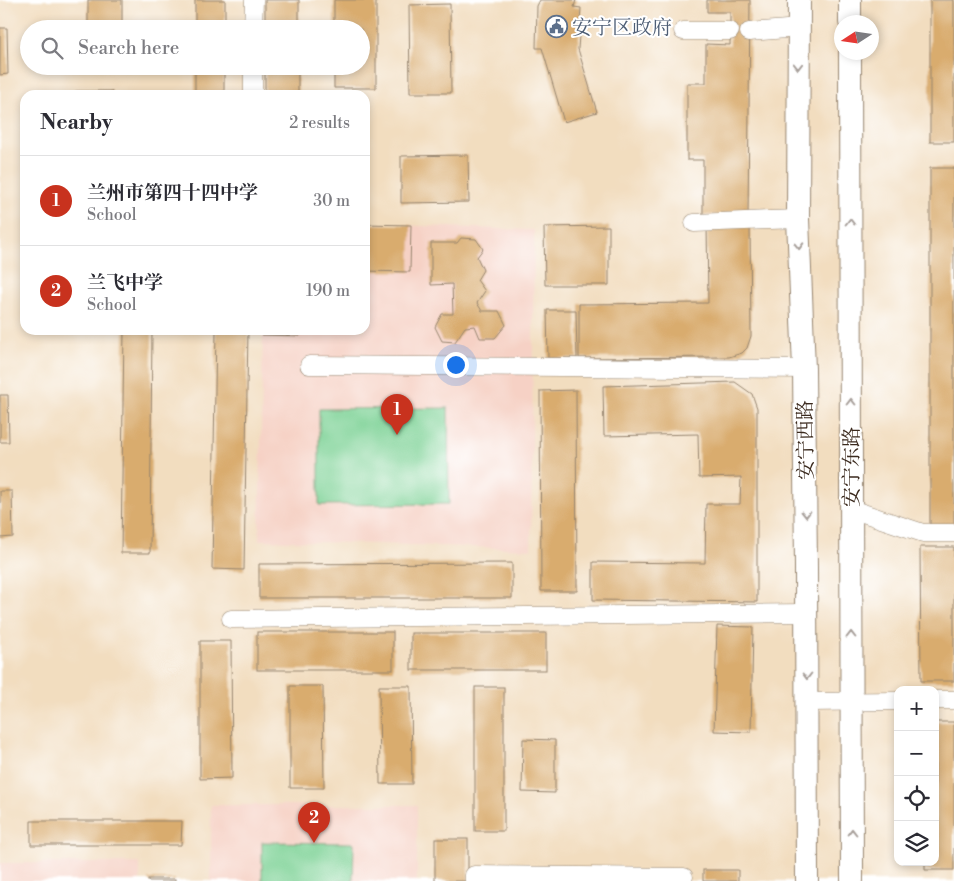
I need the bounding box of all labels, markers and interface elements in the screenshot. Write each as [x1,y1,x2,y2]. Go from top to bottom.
public building icon: 安宁区政府 [544,15,568,39]
north arrow [834,15,879,60]
place label: 安宁区政府 [572,16,672,41]
search box [20,20,370,75]
icon: search [38,34,66,62]
text: Search here [78,36,179,60]
one-way arrow [793,62,803,70]
text: Nearby [40,110,113,136]
text: 2 results [289,113,350,133]
text: 兰州市第四十四中学 [87,181,258,205]
text: 1 [52,191,60,211]
text: 30 m [313,191,350,211]
text: School [87,205,136,225]
one-way arrow [845,218,855,226]
one-way arrow [794,242,804,250]
text: 兰飞中学 [87,271,163,295]
text: 2 [51,281,61,301]
text: 190 m [306,281,350,301]
text: School [87,295,136,315]
your location [443,352,469,378]
pin: 1 [381,394,413,435]
one-way arrow [846,398,856,406]
street label: 安宁西路 [793,400,820,480]
street label: 安宁东路 [840,427,865,507]
one-way arrow [801,510,811,518]
one-way arrow [846,631,856,638]
one-way arrow [802,672,812,680]
map controls [894,686,939,866]
button: + [894,686,939,731]
button: − [894,731,939,776]
button: locate [894,776,939,821]
pin: 2 [298,802,330,843]
button: layers [894,821,939,866]
one-way arrow [847,828,857,836]

